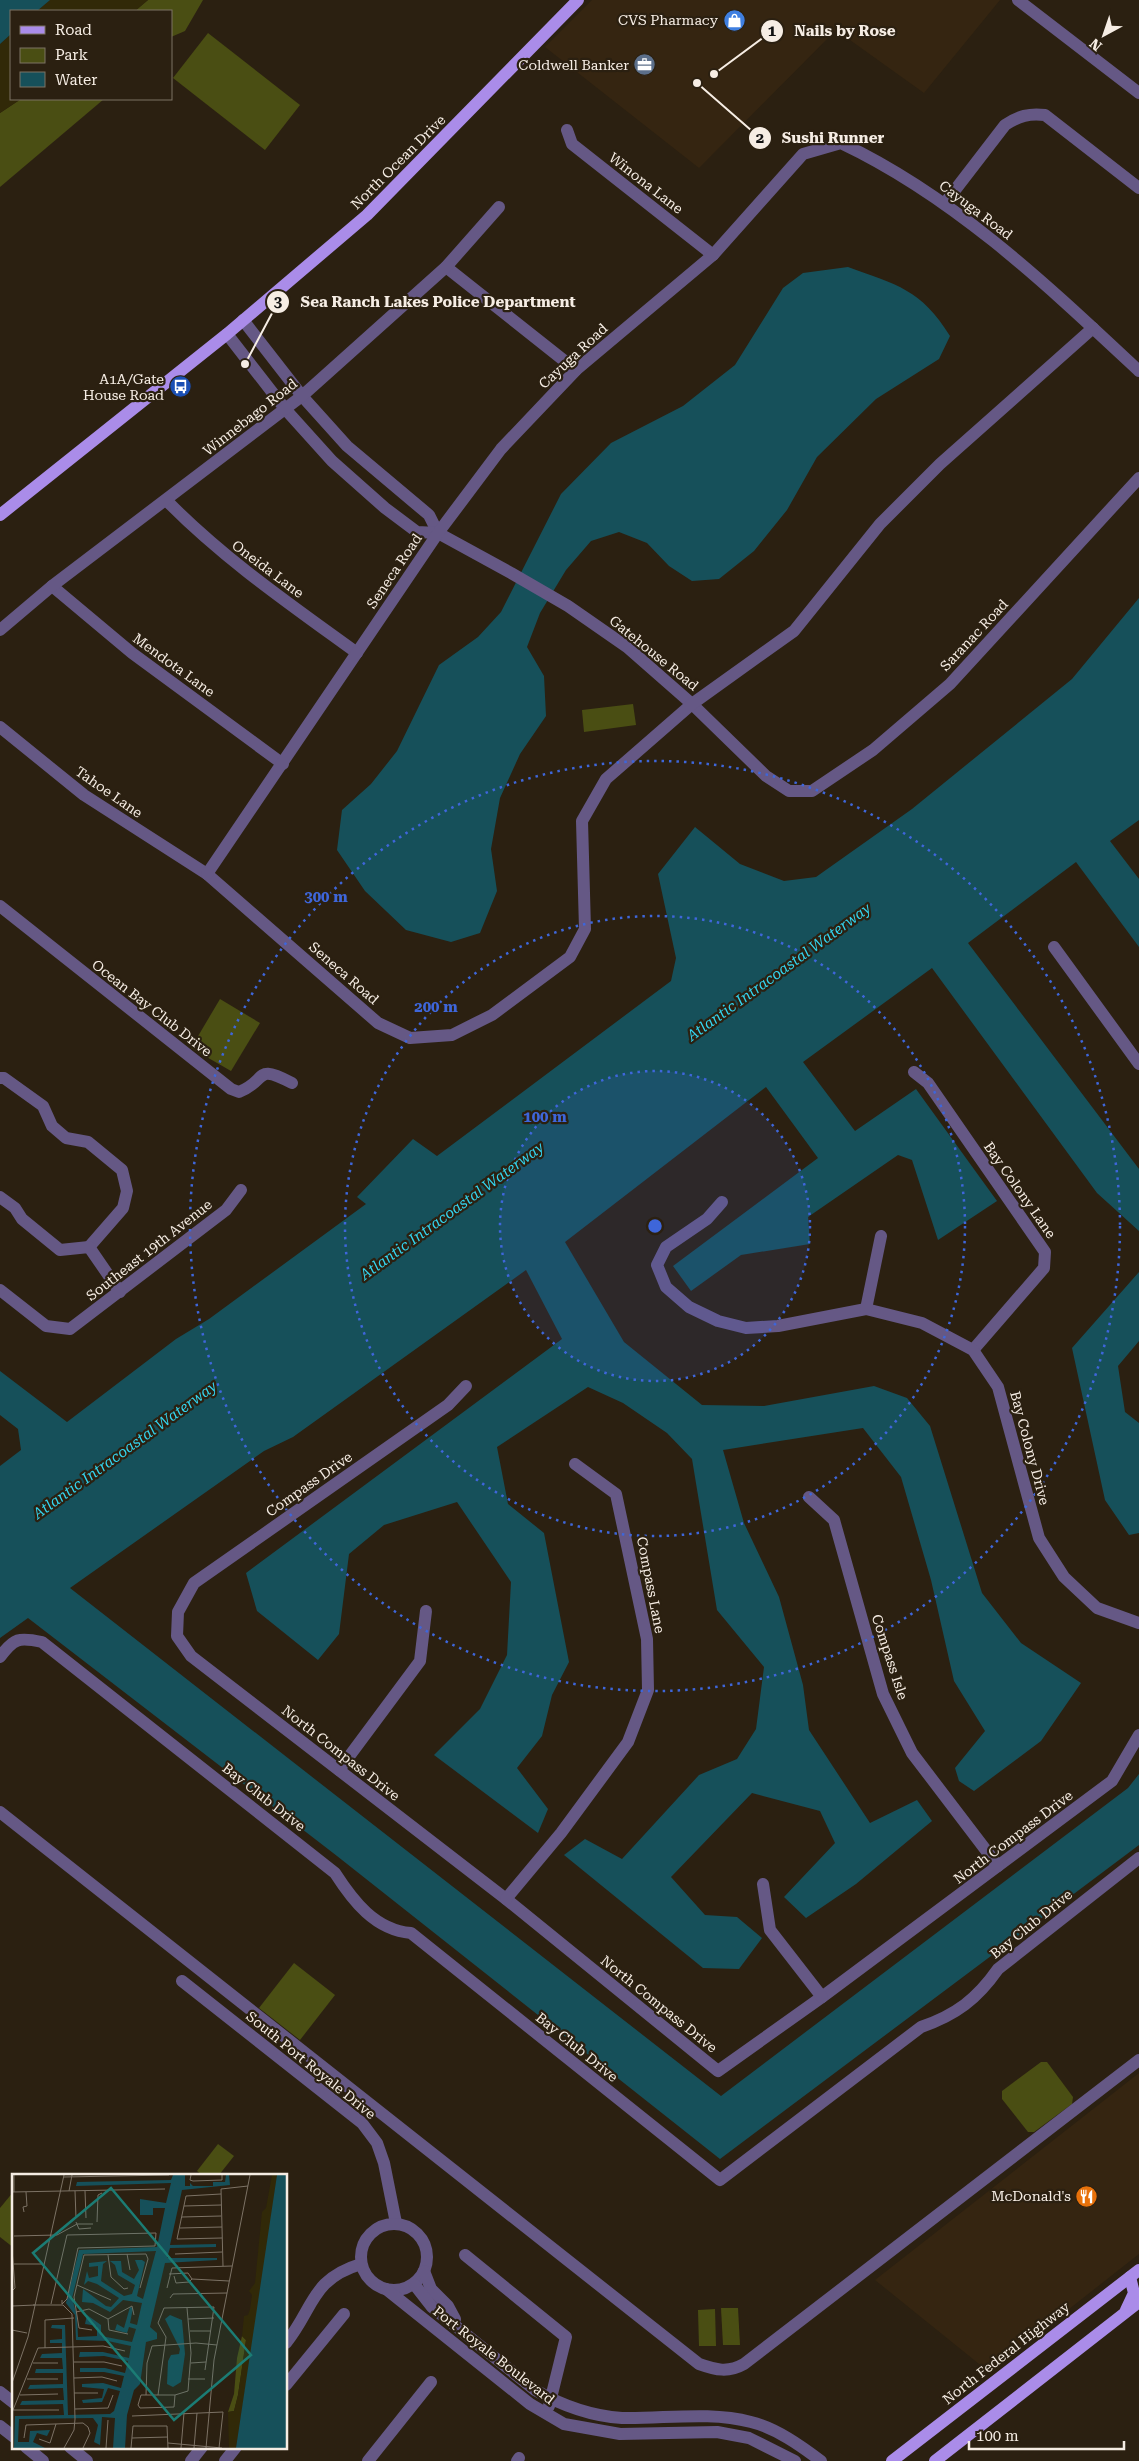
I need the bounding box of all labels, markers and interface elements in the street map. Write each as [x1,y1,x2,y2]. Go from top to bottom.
shop icon: CVS Pharmacy [722,8,746,32]
legend [10,10,172,100]
north arrow [1079,10,1129,60]
place label: CVS Pharmacy [618,12,719,28]
callout: Nails by Rose [760,16,906,46]
text: Road [55,21,92,39]
text: 1 [768,22,777,40]
text: Nails by Rose [794,22,896,40]
text: N [1086,35,1105,55]
text: Park [55,46,89,64]
office icon: Coldwell Banker [633,53,657,77]
place label: Coldwell Banker [518,57,629,73]
text: Water [55,71,97,89]
street label: North Ocean Drive [348,111,449,212]
callout: Sushi Runner [747,123,895,153]
text: 2 [756,129,764,147]
text: Sushi Runner [782,129,884,147]
street label: Winona Lane [606,149,686,217]
street label: Cayuga Road [936,177,1016,243]
callout: Sea Ranch Lakes Police Department [265,287,586,317]
text: 3 [274,293,283,311]
text: Sea Ranch Lakes Police Department [300,293,576,311]
street label: Cayuga Road [535,320,611,392]
place label: A1A/Gate House Road [83,371,164,403]
bus stop icon: A1A/Gate House Road [168,375,192,399]
street label: Winnebago Road [200,375,300,459]
street label: Seneca Road [363,531,425,611]
street label: Oneida Lane [229,537,307,601]
street label: Saranac Road [937,596,1011,674]
street label: Gatehouse Road [606,612,702,694]
street label: Mendota Lane [130,630,218,700]
street label: Tahoe Lane [72,763,146,821]
text: 300 m [304,888,348,906]
water label: Atlantic Intracoastal Waterway [683,899,875,1045]
street label: Seneca Road [306,939,382,1008]
street label: Ocean Bay Club Drive [89,956,215,1060]
text: 200 m [414,998,458,1016]
text: 100 m [523,1108,567,1126]
water label: Atlantic Intracoastal Waterway [356,1138,548,1284]
street label: Bay Colony Lane [981,1139,1059,1241]
street label: Southeast 19th Avenue [83,1196,215,1304]
centre of rings [646,1217,664,1235]
water label: Atlantic Intracoastal Waterway [29,1377,221,1523]
street label: Bay Colony Drive [1007,1389,1053,1507]
street label: Compass Drive [263,1448,355,1520]
street label: Compass Lane [634,1535,668,1635]
street label: Compass Isle [869,1612,911,1702]
street label: North Compass Drive [279,1702,403,1804]
street label: Bay Club Drive [219,1760,309,1834]
street label: North Compass Drive [950,1787,1076,1887]
street label: Bay Club Drive [987,1886,1075,1962]
street label: North Compass Drive [598,1952,721,2056]
street label: South Port Royale Drive [243,2008,379,2122]
street label: Bay Club Drive [533,2009,621,2085]
inset map [12,2174,288,2448]
restaurant icon: McDonald's [1075,2184,1099,2208]
place label: McDonald's [991,2188,1071,2204]
street label: North Federal Highway [939,2298,1073,2407]
street label: Port Royale Boulevard [430,2303,558,2407]
scale bar [969,2418,1124,2450]
text: 100 m [976,2427,1019,2445]

